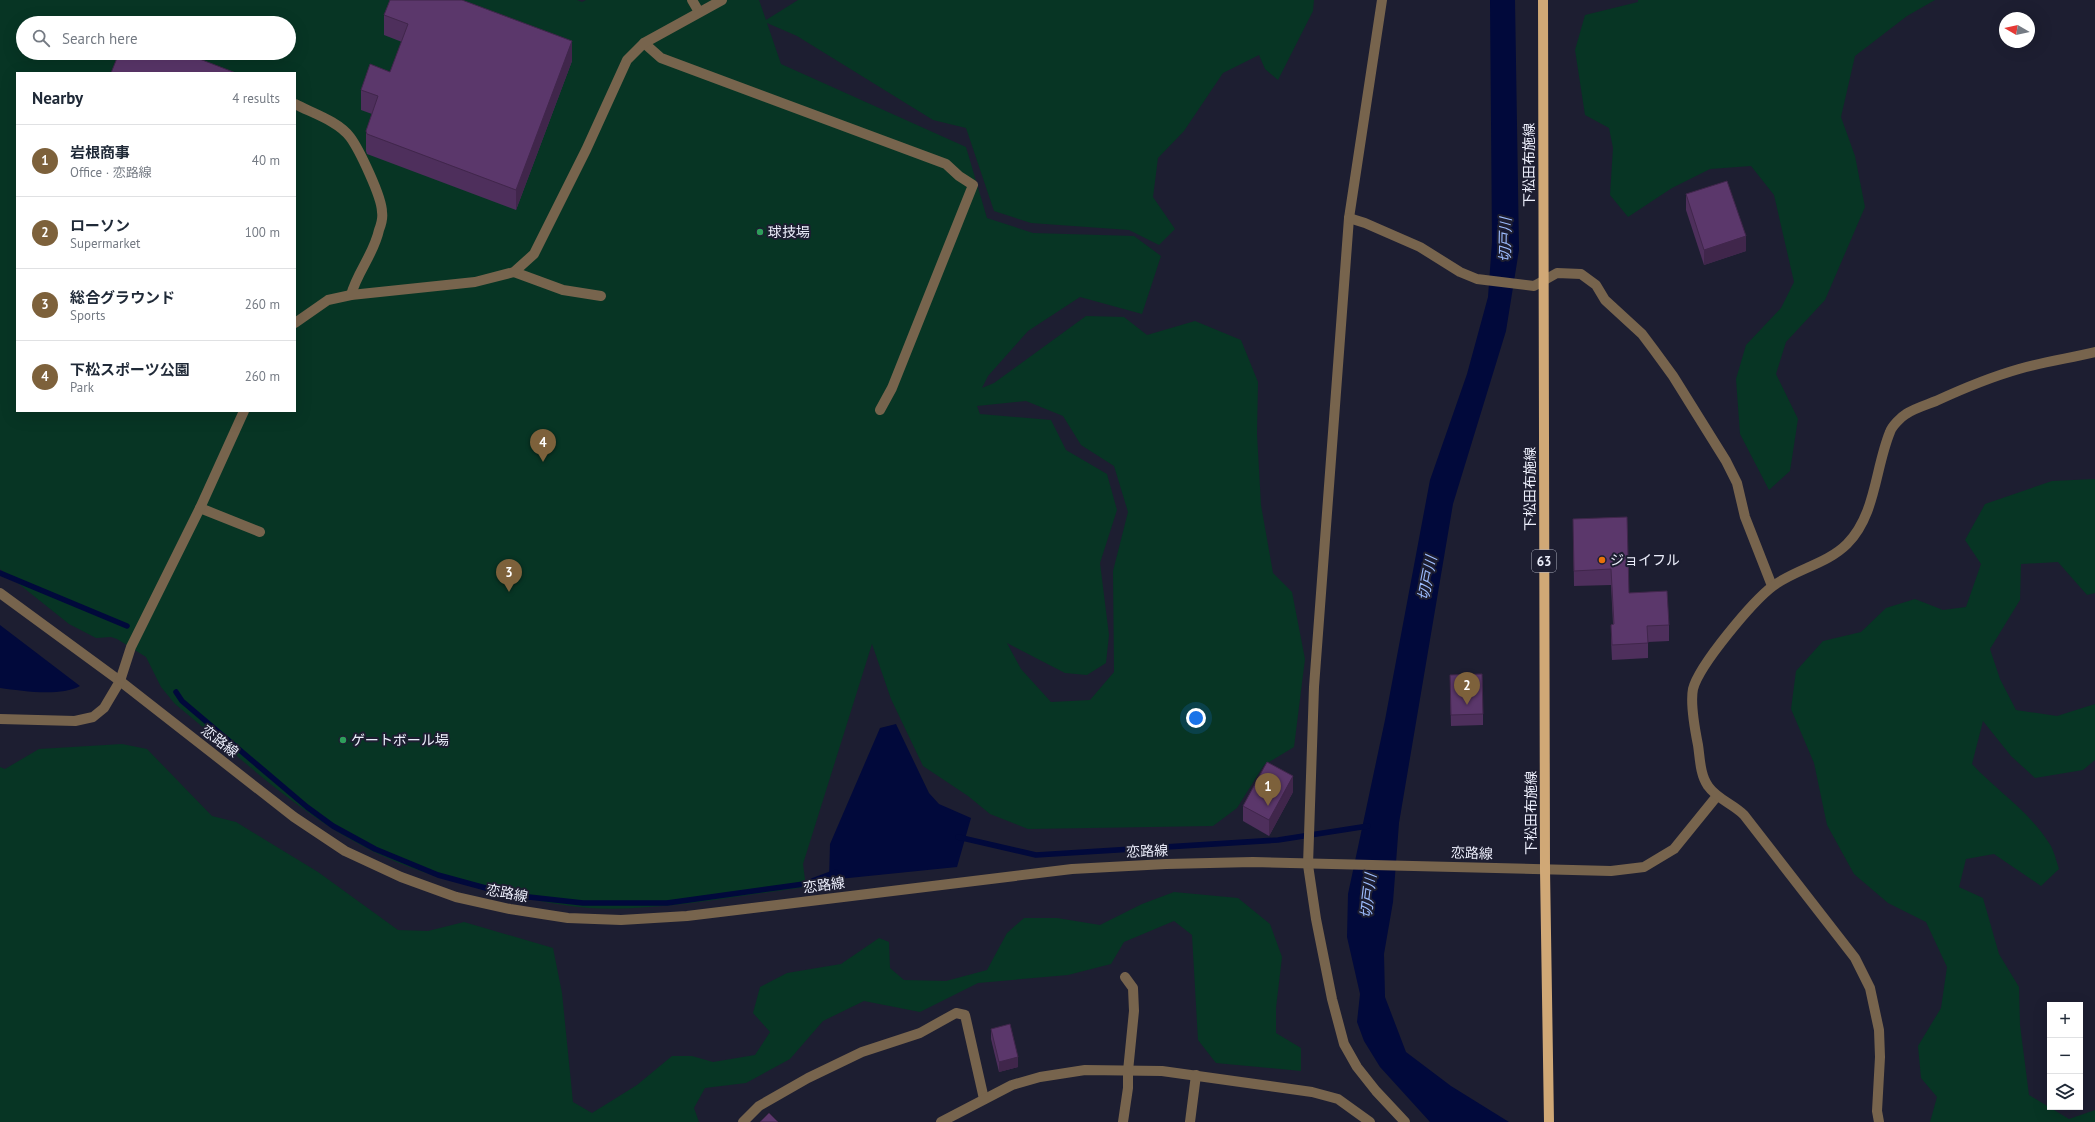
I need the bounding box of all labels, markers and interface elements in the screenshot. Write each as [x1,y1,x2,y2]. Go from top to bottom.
north arrow [1999,12,2035,48]
search box [16,16,296,60]
icon: search [30,27,52,49]
text: Search here [62,29,138,48]
text: Nearby [32,87,83,109]
text: 4 results [232,90,280,107]
street label: 下松田布施線 [1520,123,1538,207]
text: 岩根商事 [70,143,130,162]
text: 1 [41,152,49,169]
text: 40 m [252,152,280,169]
text: Office · 恋路線 [70,164,152,181]
water label: 切戸川 [1495,215,1515,263]
text: ローソン [70,216,130,235]
place label: 球技場 [768,223,810,241]
text: 2 [41,224,49,241]
text: 100 m [245,224,280,241]
marker: 球技場 [755,227,765,237]
text: Supermarket [70,235,140,252]
text: 総合グラウンド [70,288,175,307]
text: 3 [41,296,49,313]
text: 260 m [245,296,280,313]
text: Sports [70,307,106,324]
text: 下松スポーツ公園 [70,360,190,379]
text: 4 [41,368,49,385]
text: 260 m [245,368,280,385]
text: Park [70,379,94,396]
pin: 4 [530,429,556,462]
street label: 下松田布施線 [1521,447,1539,531]
road number: 63 [1532,550,1556,572]
place label: ジョイフル [1610,551,1680,569]
water label: 切戸川 [1413,552,1441,602]
marker: ジョイフル [1597,555,1607,565]
pin: 3 [496,559,522,592]
pin: 2 [1454,672,1480,705]
your location [1186,708,1206,728]
street label: 恋路線 [198,721,242,761]
place label: ゲートボール場 [351,731,449,749]
marker: ゲートボール場 [338,735,348,745]
street label: 下松田布施線 [1522,771,1540,855]
pin: 1 [1255,773,1281,806]
street label: 恋路線 [1126,841,1168,861]
street label: 恋路線 [1451,843,1493,863]
water label: 切戸川 [1356,871,1380,919]
street label: 恋路線 [802,874,846,896]
street label: 恋路線 [485,880,529,906]
map controls [2047,1002,2083,1110]
button: + [2047,1002,2083,1038]
button: − [2047,1038,2083,1074]
button: layers [2047,1074,2083,1110]

